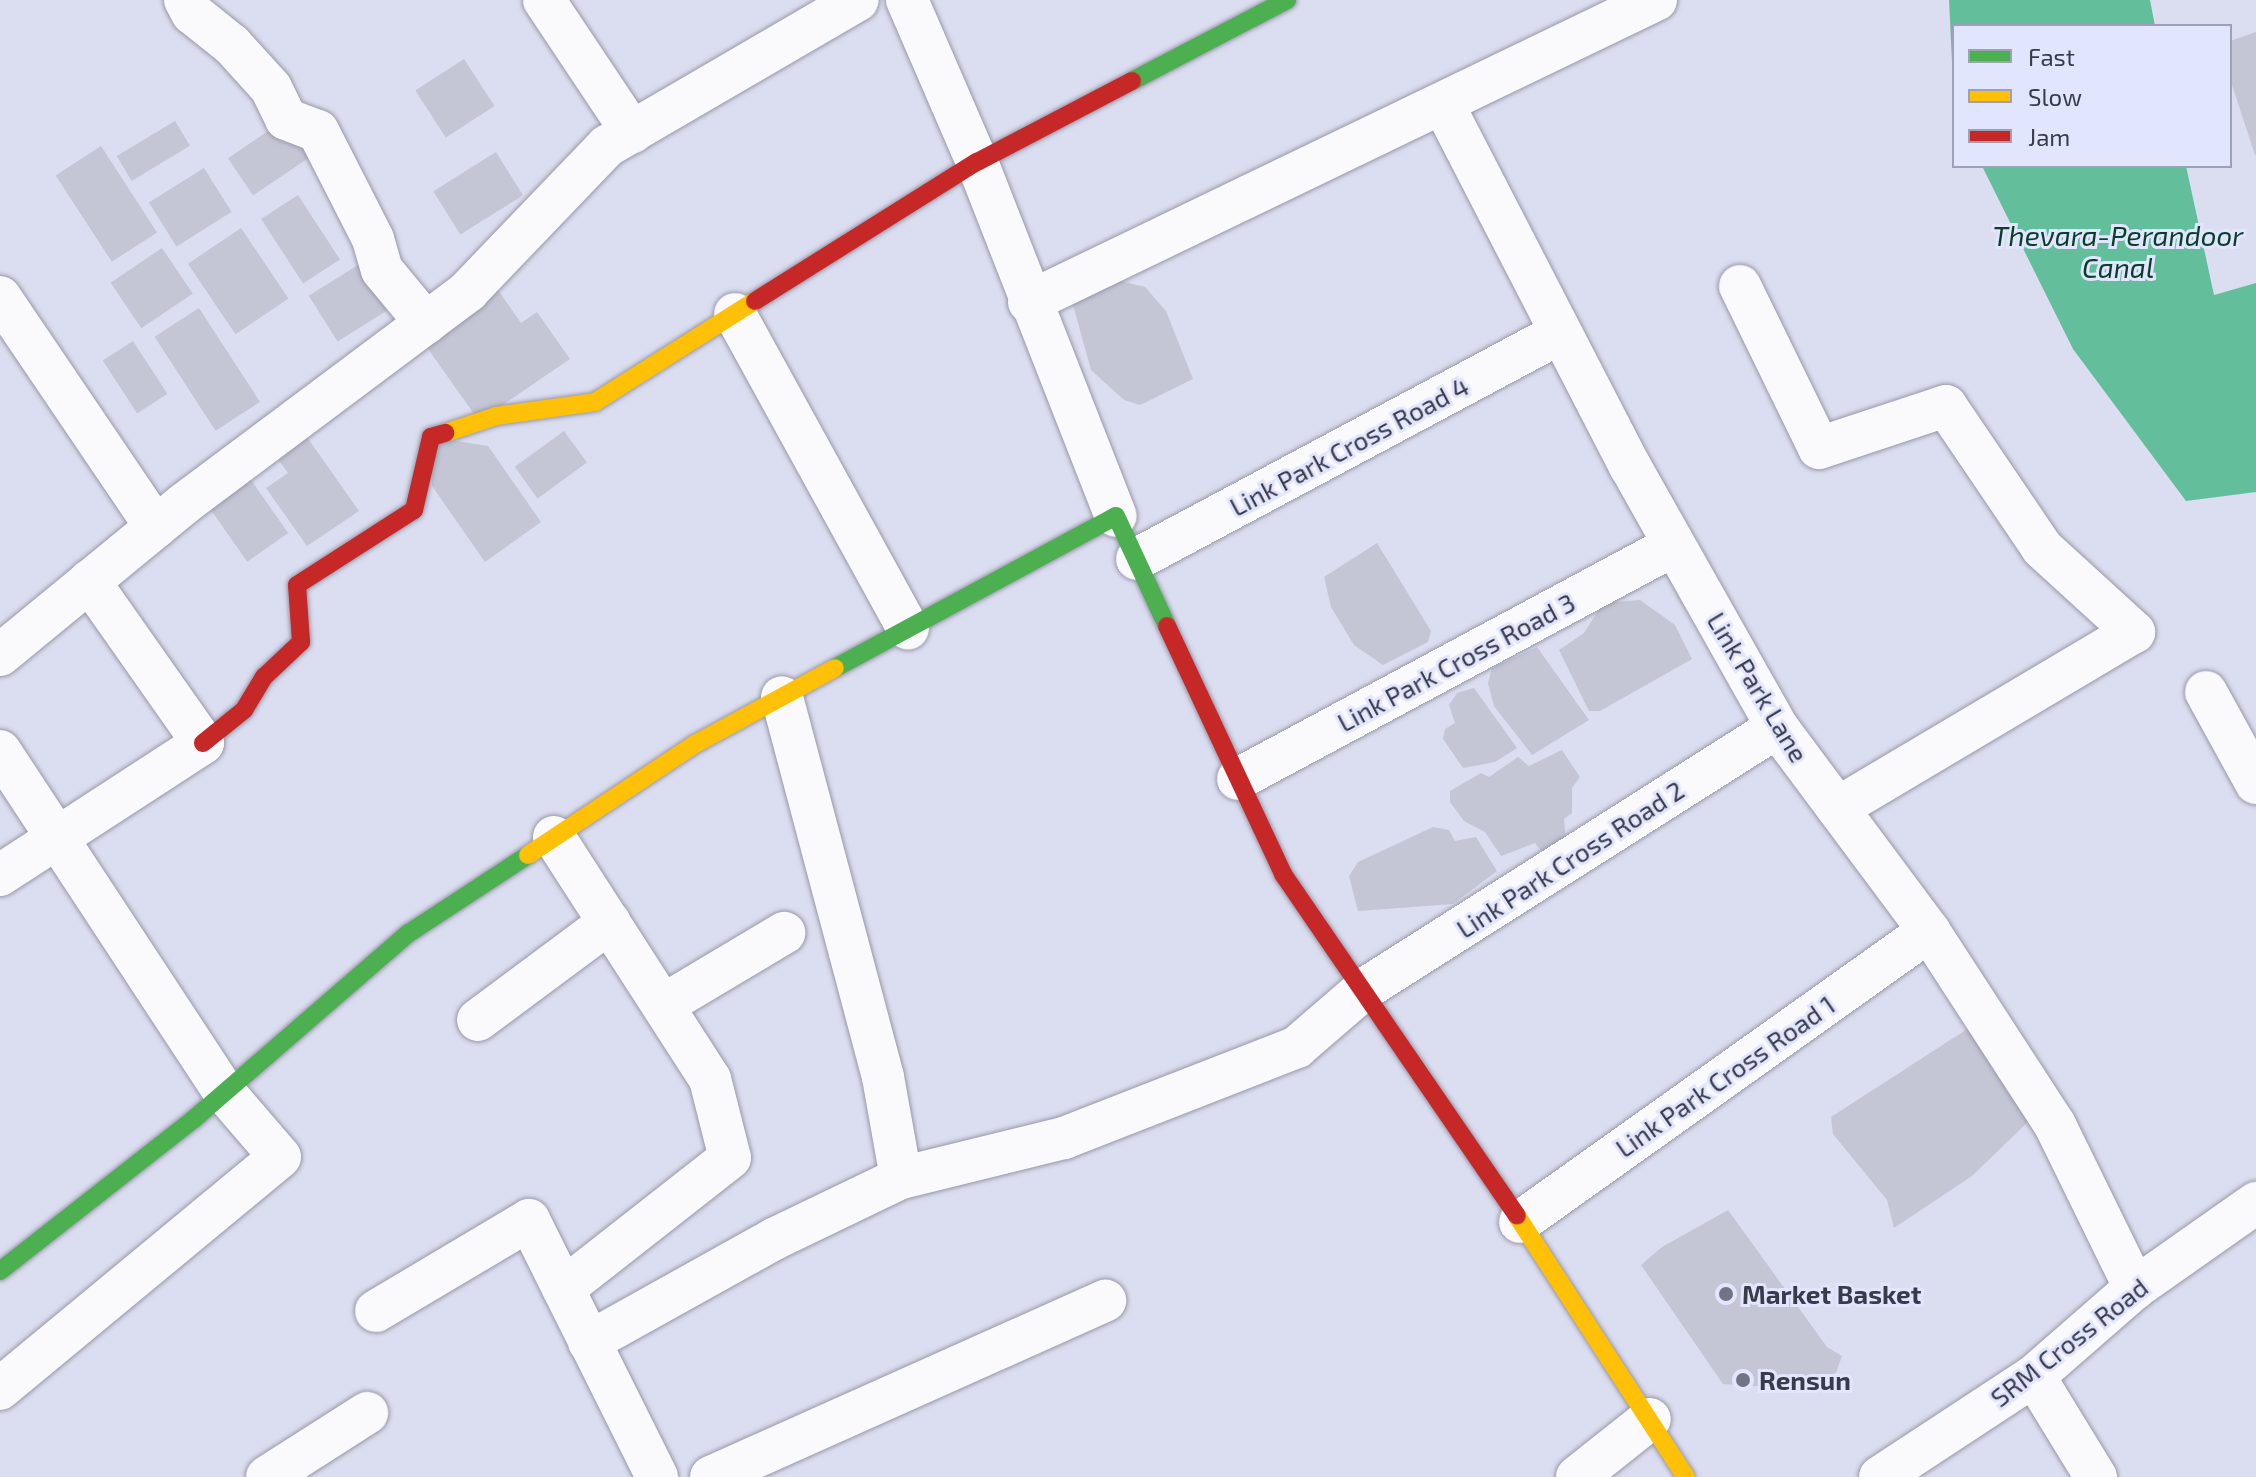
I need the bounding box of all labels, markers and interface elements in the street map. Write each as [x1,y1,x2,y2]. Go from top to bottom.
legend [1952,24,2232,168]
text: Fast [2028,42,2075,71]
text: Slow [2028,82,2082,111]
text: Jam [2028,122,2070,151]
water label: Thevara-Perandoor Canal [1993,218,2243,284]
street label: Link Park Cross Road 4 [1224,370,1474,522]
street label: Link Park Cross Road 3 [1332,586,1580,738]
street label: Link Park Lane [1701,606,1815,768]
street label: Link Park Cross Road 2 [1450,774,1690,944]
street label: Link Park Cross Road 1 [1609,988,1841,1164]
street label: SRM Cross Road [1984,1271,2154,1413]
place label: Market Basket [1742,1278,1921,1310]
marker: Market Basket [1717,1285,1735,1303]
place label: Rensun [1759,1364,1851,1396]
marker: Rensun [1734,1371,1752,1389]

